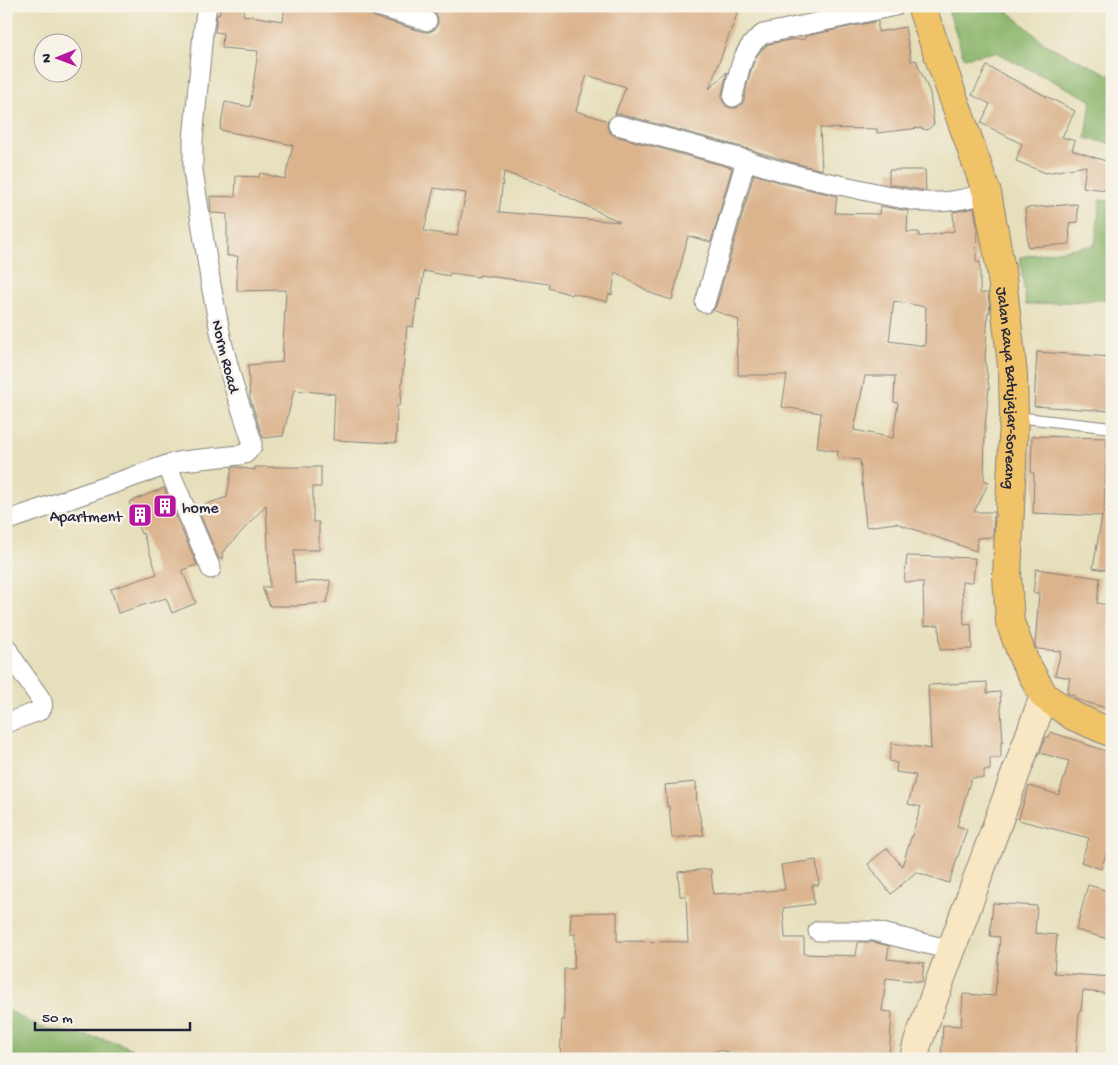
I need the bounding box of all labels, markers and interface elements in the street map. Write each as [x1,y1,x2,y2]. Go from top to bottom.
north arrow [32,32,82,82]
text: N [39,53,56,63]
street label: Jalan Raya Batujajar-Soreang [990,286,1020,490]
street label: Norm Road [205,318,242,397]
building icon: home [152,493,178,519]
place label: home [182,500,219,519]
building icon: Apartment [127,502,153,528]
place label: Apartment [50,509,123,528]
scale bar [35,1000,190,1032]
text: 50 m [42,1010,73,1028]

